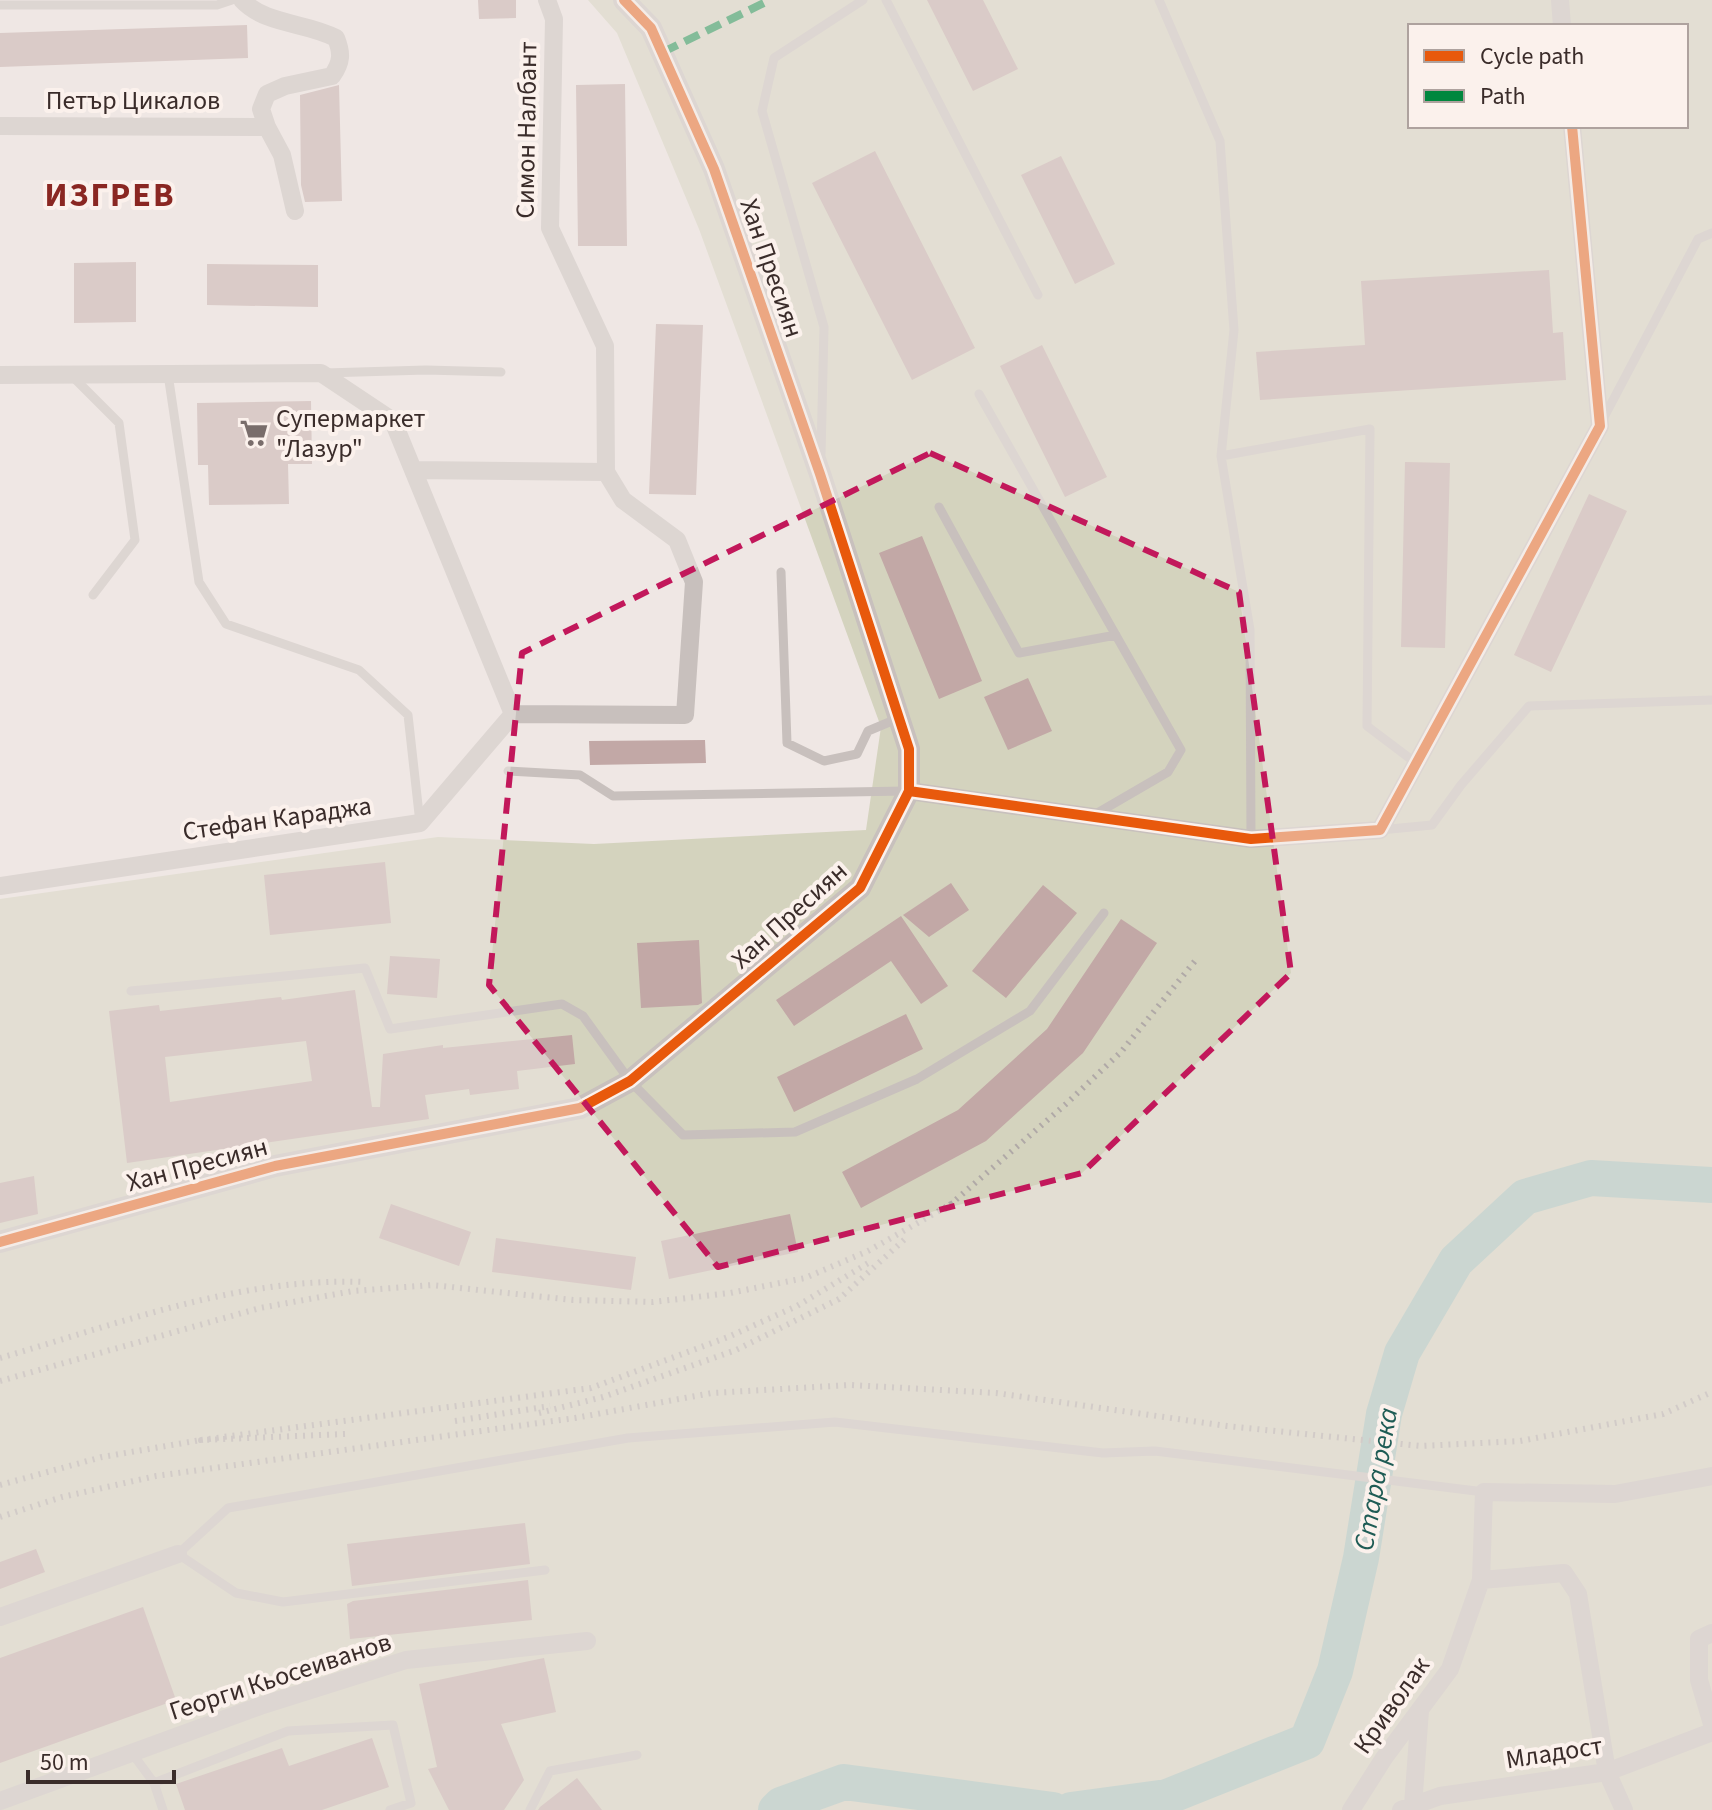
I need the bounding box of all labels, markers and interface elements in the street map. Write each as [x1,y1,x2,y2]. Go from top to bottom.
legend [1408,24,1688,128]
text: Cycle path [1480,39,1584,74]
street label: Симон Налбант [506,41,547,219]
text: Path [1480,79,1526,114]
street label: Петър Цикалов [46,82,220,119]
district label: ИЗГРЕВ [44,171,176,220]
street label: Хан Пресиян [730,194,813,343]
place label: Супермаркет "Лазур" [276,400,425,467]
supermarket icon: Супермаркет "Лазур" [239,418,269,448]
street label: Стефан Караджа [180,787,374,850]
street label: Хан Пресиян [723,853,855,978]
street label: Хан Пресиян [122,1128,272,1201]
water label: Стара река [1344,1404,1408,1554]
street label: Георги Кьосеиванов [164,1623,396,1730]
street label: Криволак [1344,1649,1439,1761]
street label: Младост [1503,1727,1605,1778]
scale bar [28,1734,174,1784]
text: 50 m [40,1745,89,1780]

